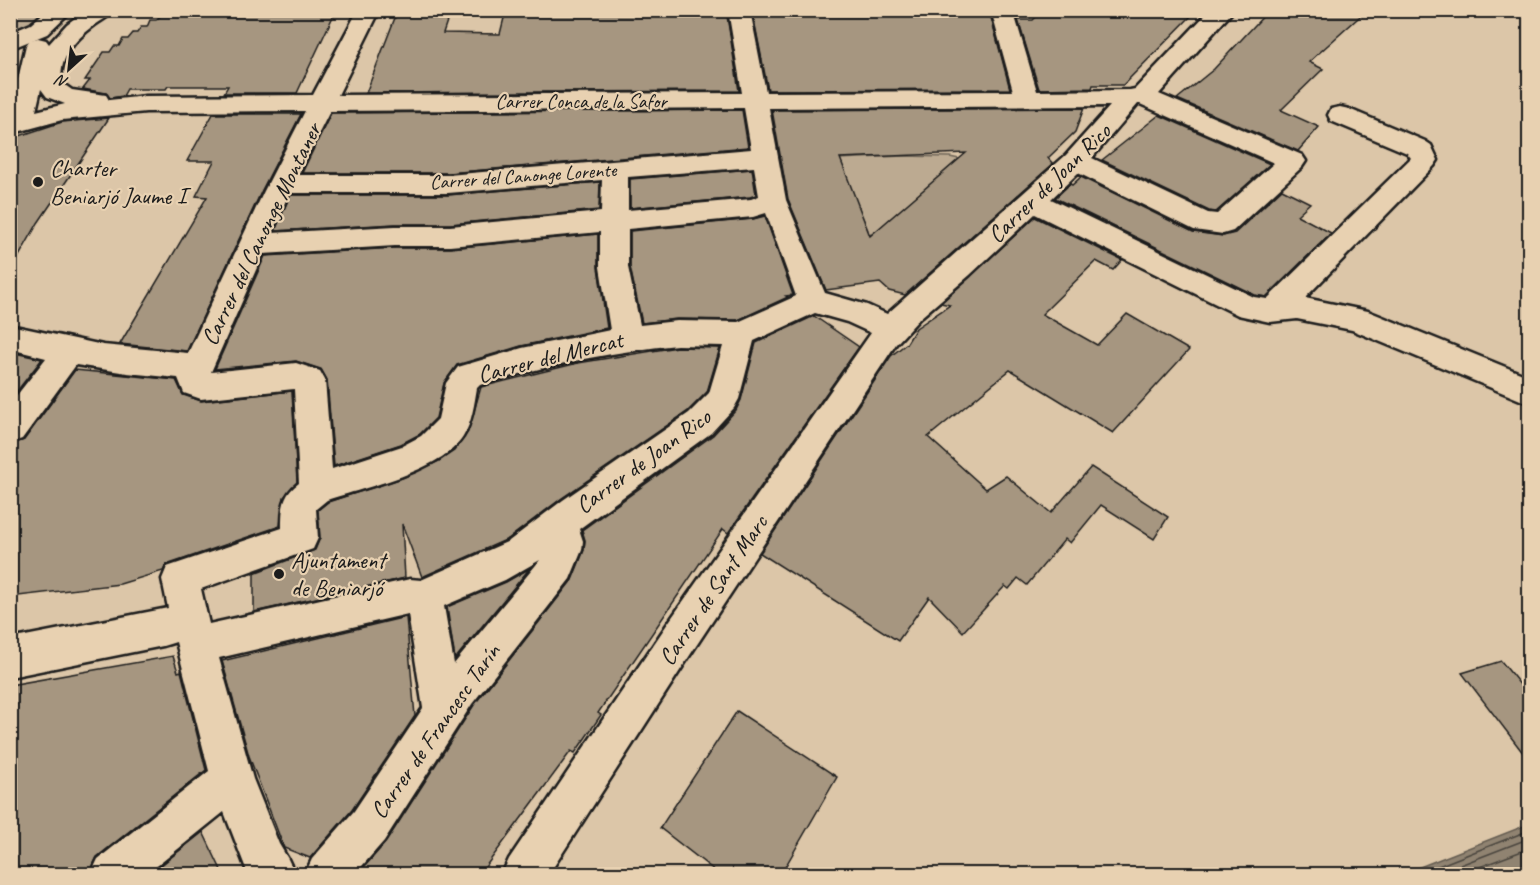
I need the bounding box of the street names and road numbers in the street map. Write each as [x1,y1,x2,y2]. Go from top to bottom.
street label: Carrer Conca de la Safor [495,89,668,114]
street label: Carrer del Canonge Montaner [194,116,329,350]
street label: Carrer de Joan Rico [981,116,1118,249]
street label: Carrer del Canonge Lorente [429,157,619,195]
street label: Carrer del Mercat [474,324,628,389]
street label: Carrer de Joan Rico [569,401,718,520]
street label: Carrer de Sant Marc [652,508,775,671]
street label: Carrer de Francesc Tarín [363,637,507,824]

